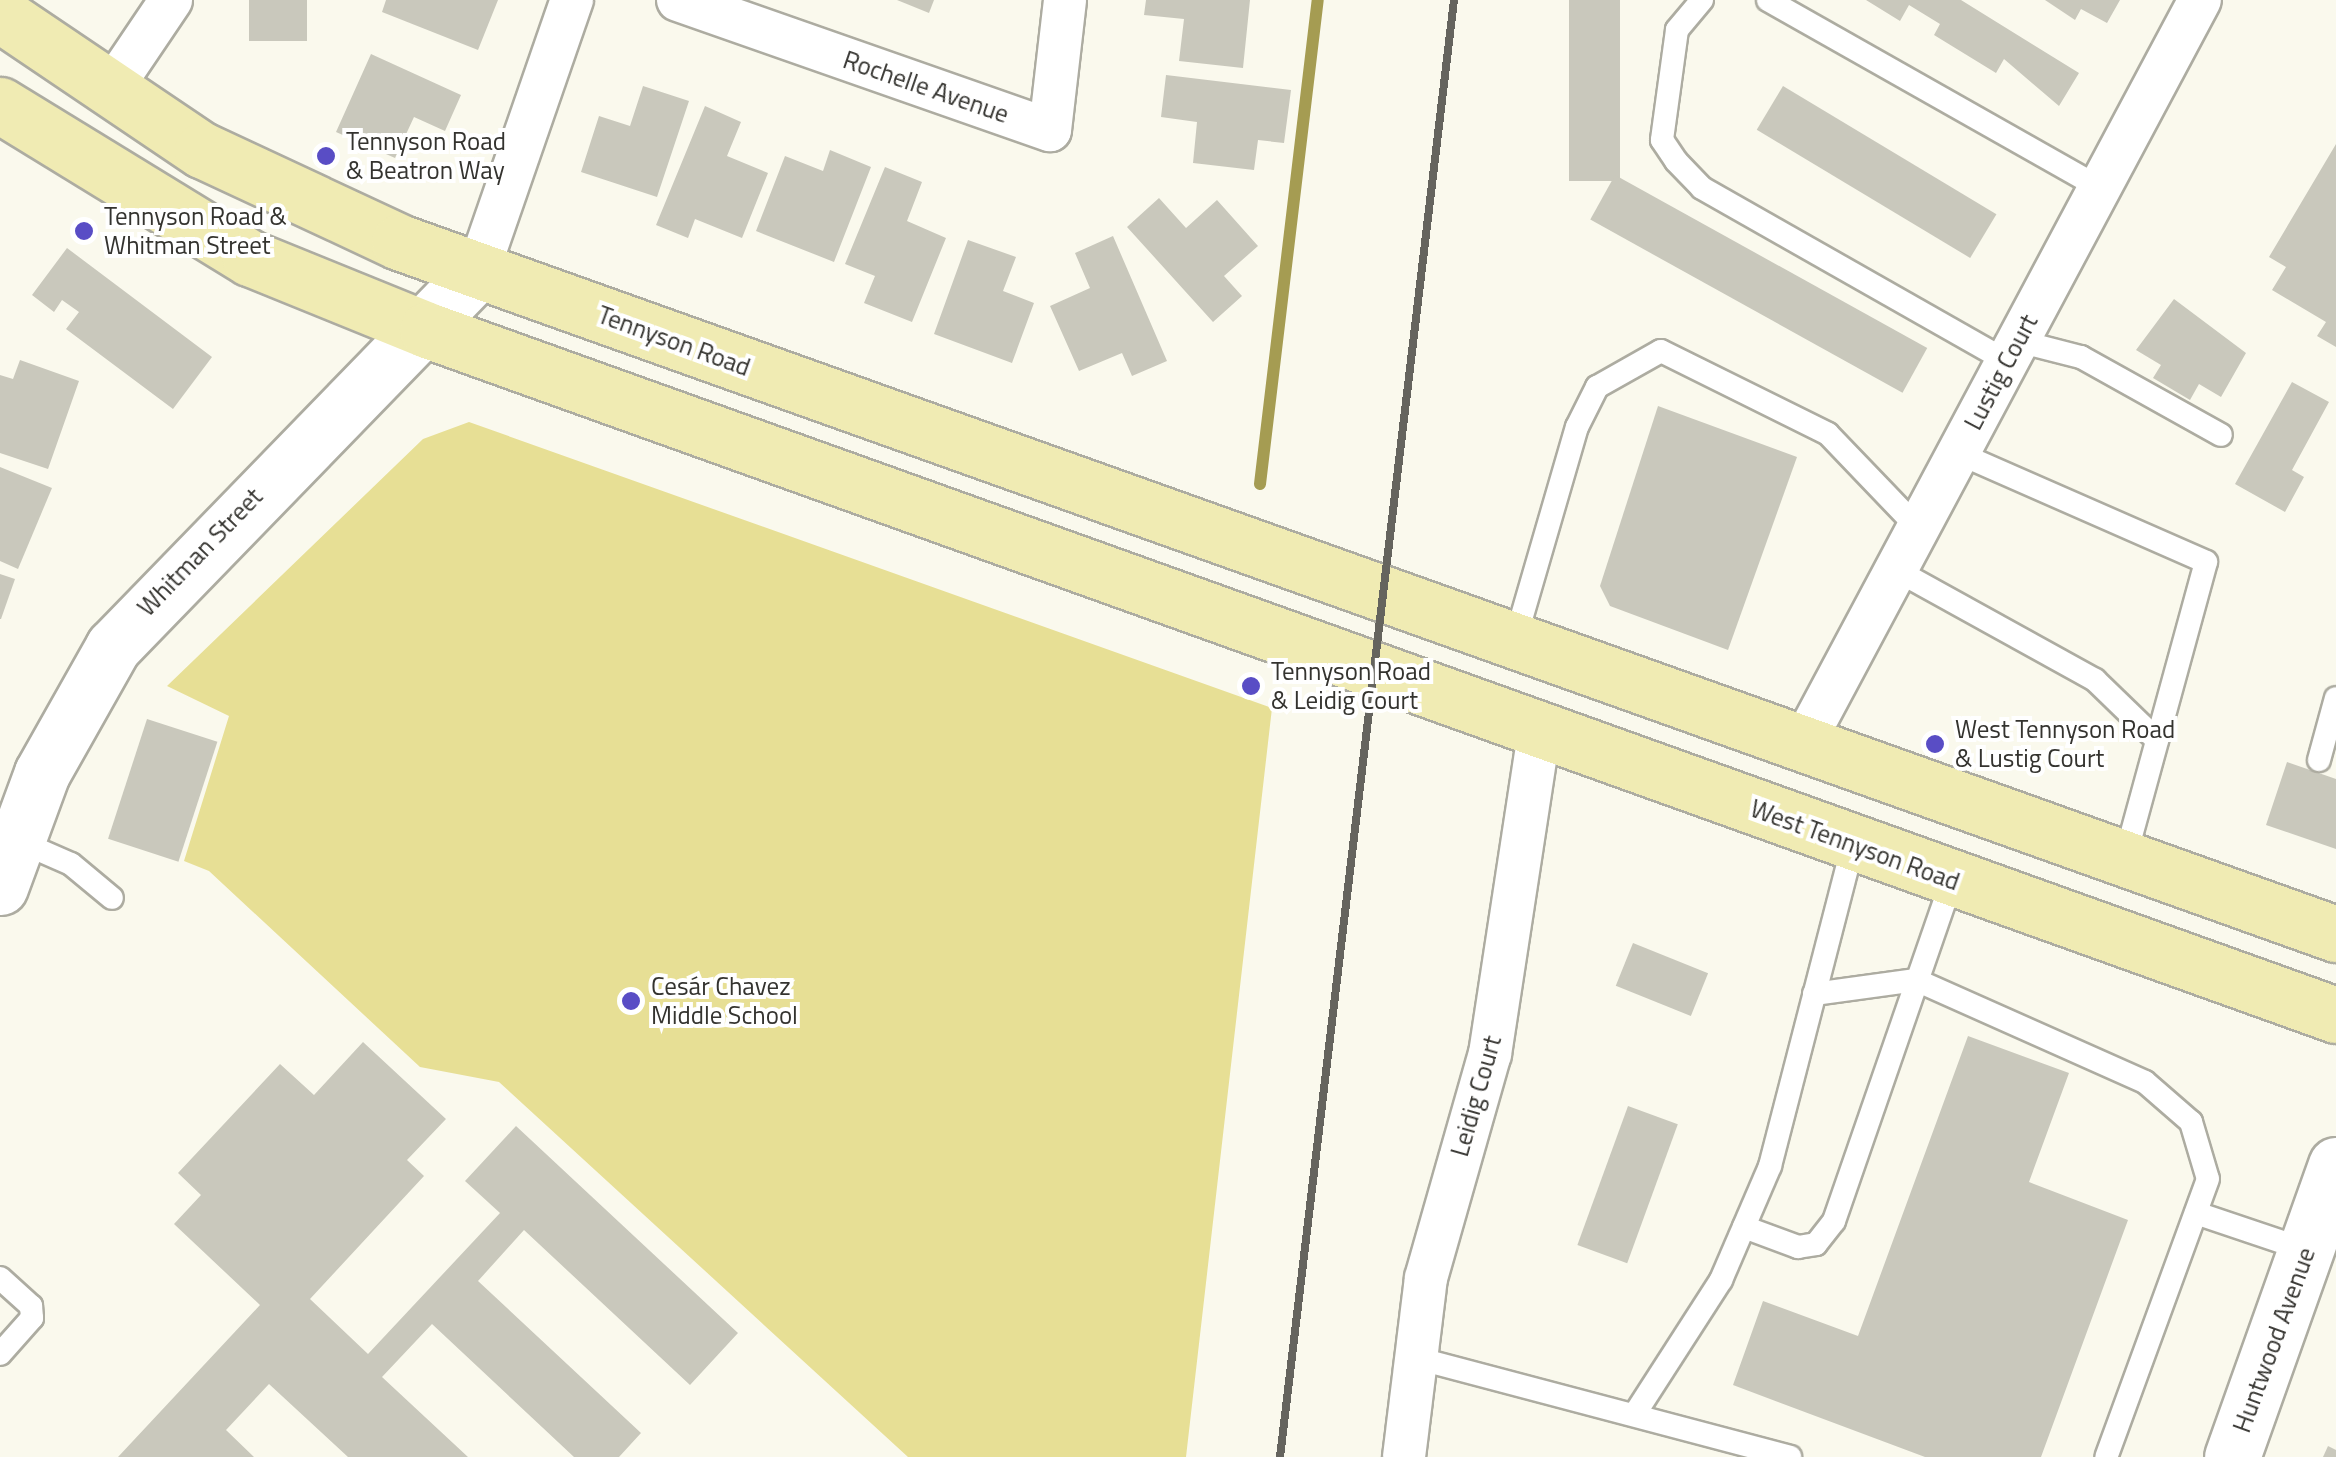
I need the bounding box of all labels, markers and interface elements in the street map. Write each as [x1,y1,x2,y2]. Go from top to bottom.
street label: Rochelle Avenue [839,45,1013,129]
place label: Tennyson Road & Beatron Way [346,127,506,186]
marker: Tennyson Road & Beatron Way [315,145,337,167]
place label: Tennyson Road & Whitman Street [104,202,287,261]
marker: Tennyson Road & Whitman Street [73,220,95,242]
street label: Tennyson Road [594,300,754,382]
street label: Lustig Court [1958,309,2044,435]
street label: Whitman Street [131,482,269,622]
place label: Tennyson Road & Leidig Court [1271,657,1431,716]
marker: Tennyson Road & Leidig Court [1240,675,1262,697]
place label: West Tennyson Road & Lustig Court [1955,715,2175,774]
marker: West Tennyson Road & Lustig Court [1924,733,1946,755]
street label: West Tennyson Road [1746,793,1964,897]
place label: Cesár Chavez Middle School [651,972,798,1031]
marker: Cesár Chavez Middle School [620,990,642,1012]
street label: Leidig Court [1444,1032,1508,1160]
street label: Huntwood Avenue [2227,1243,2321,1437]

